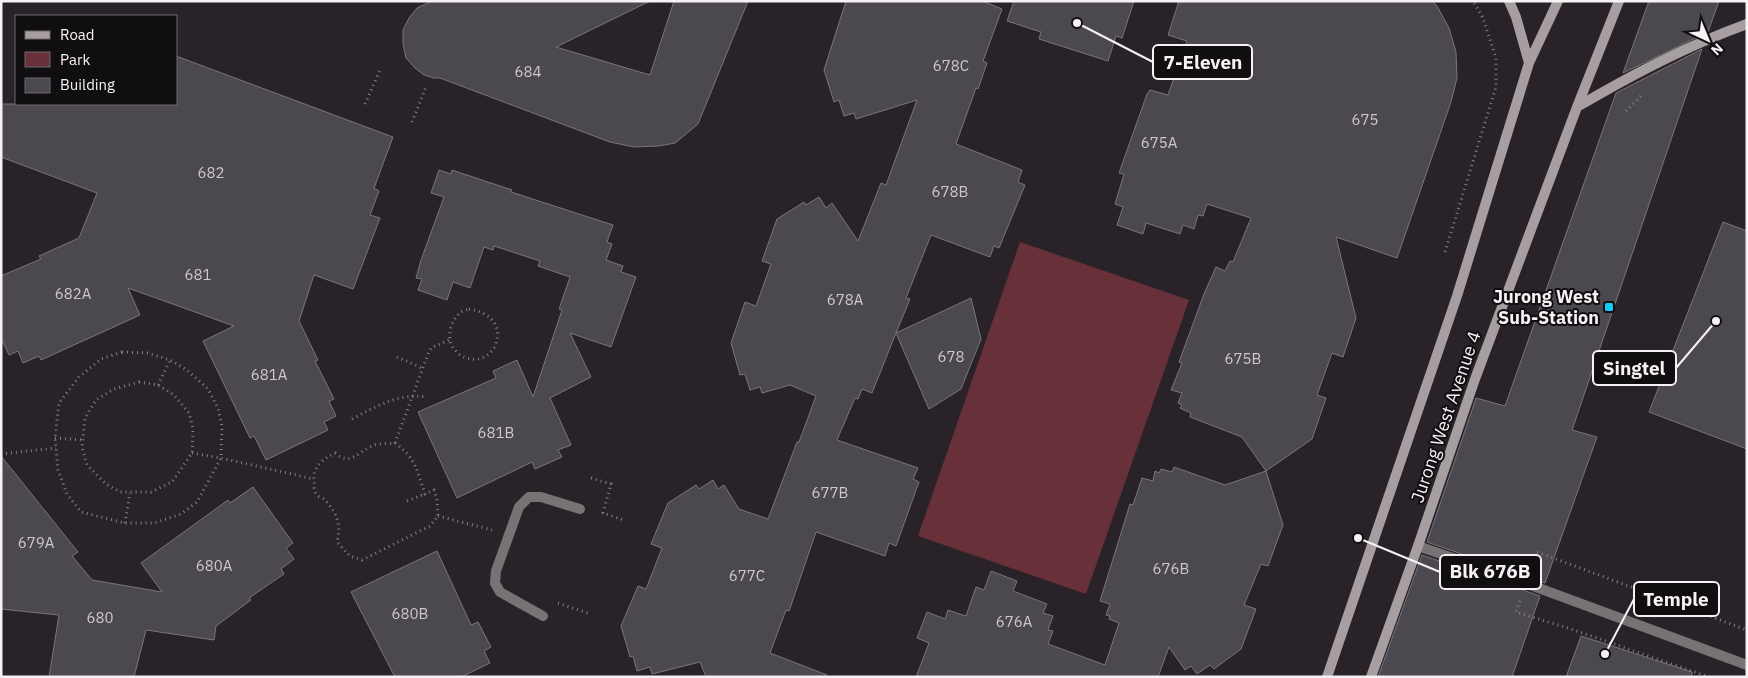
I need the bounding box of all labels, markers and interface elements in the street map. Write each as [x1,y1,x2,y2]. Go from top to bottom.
legend [15,15,178,105]
north arrow [1683,15,1733,65]
text: Road [60,25,95,44]
text: N [1707,39,1727,59]
callout: 7-Eleven [1153,45,1252,79]
text: Park [60,50,90,69]
text: 7-Eleven [1164,50,1242,74]
house number: 678C [933,56,969,75]
house number: 684 [514,62,542,81]
text: Building [60,75,115,94]
house number: 675 [1351,110,1379,129]
house number: 675A [1141,133,1178,152]
house number: 682 [197,163,225,182]
house number: 678B [932,182,968,201]
house number: 681 [184,265,212,284]
house number: 682A [55,284,92,303]
place label: Jurong West Sub-Station [1493,285,1599,329]
house number: 678A [827,290,864,309]
marker: Jurong West Sub-Station [1603,301,1615,313]
street label: Jurong West Avenue 4 [1405,328,1486,506]
house number: 678 [937,347,965,366]
house number: 675B [1225,349,1261,368]
callout: Singtel [1593,351,1676,385]
text: Singtel [1603,356,1666,380]
house number: 681A [251,365,288,384]
house number: 681B [478,423,514,442]
house number: 677B [812,483,848,502]
house number: 679A [18,533,55,552]
callout: Blk 676B [1440,555,1541,589]
house number: 680A [196,556,233,575]
house number: 676B [1153,559,1189,578]
text: Blk 676B [1450,559,1530,583]
house number: 677C [729,566,765,585]
callout: Temple [1634,582,1719,616]
text: Temple [1643,587,1709,611]
house number: 680B [392,604,428,623]
house number: 680 [86,608,114,627]
house number: 676A [996,612,1033,631]

